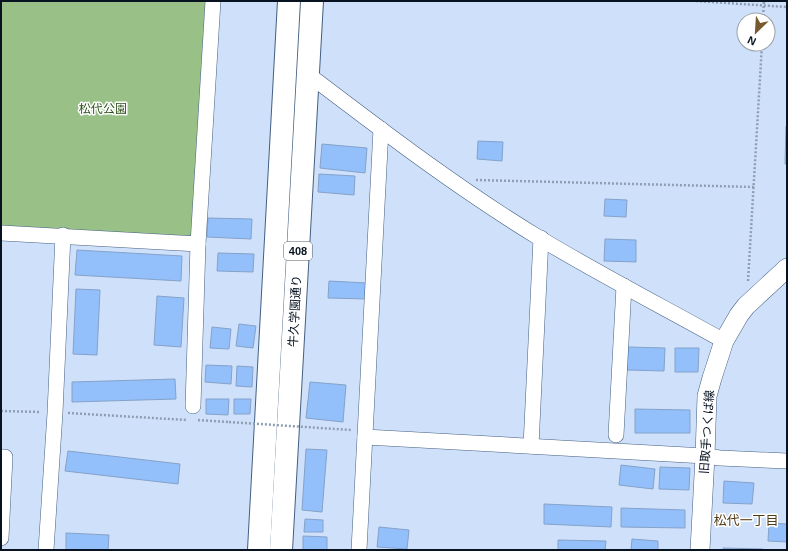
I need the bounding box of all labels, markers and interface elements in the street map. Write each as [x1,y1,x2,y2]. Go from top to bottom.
north arrow [736,12,776,52]
text: N [746,34,758,48]
park label: 松代公園 [79,102,127,116]
road number: 408 [284,242,312,260]
street label: 牛久学園通り [286,275,304,347]
street label: 旧取手つくば線 [697,390,717,474]
district label: 松代一丁目 [713,513,779,528]

